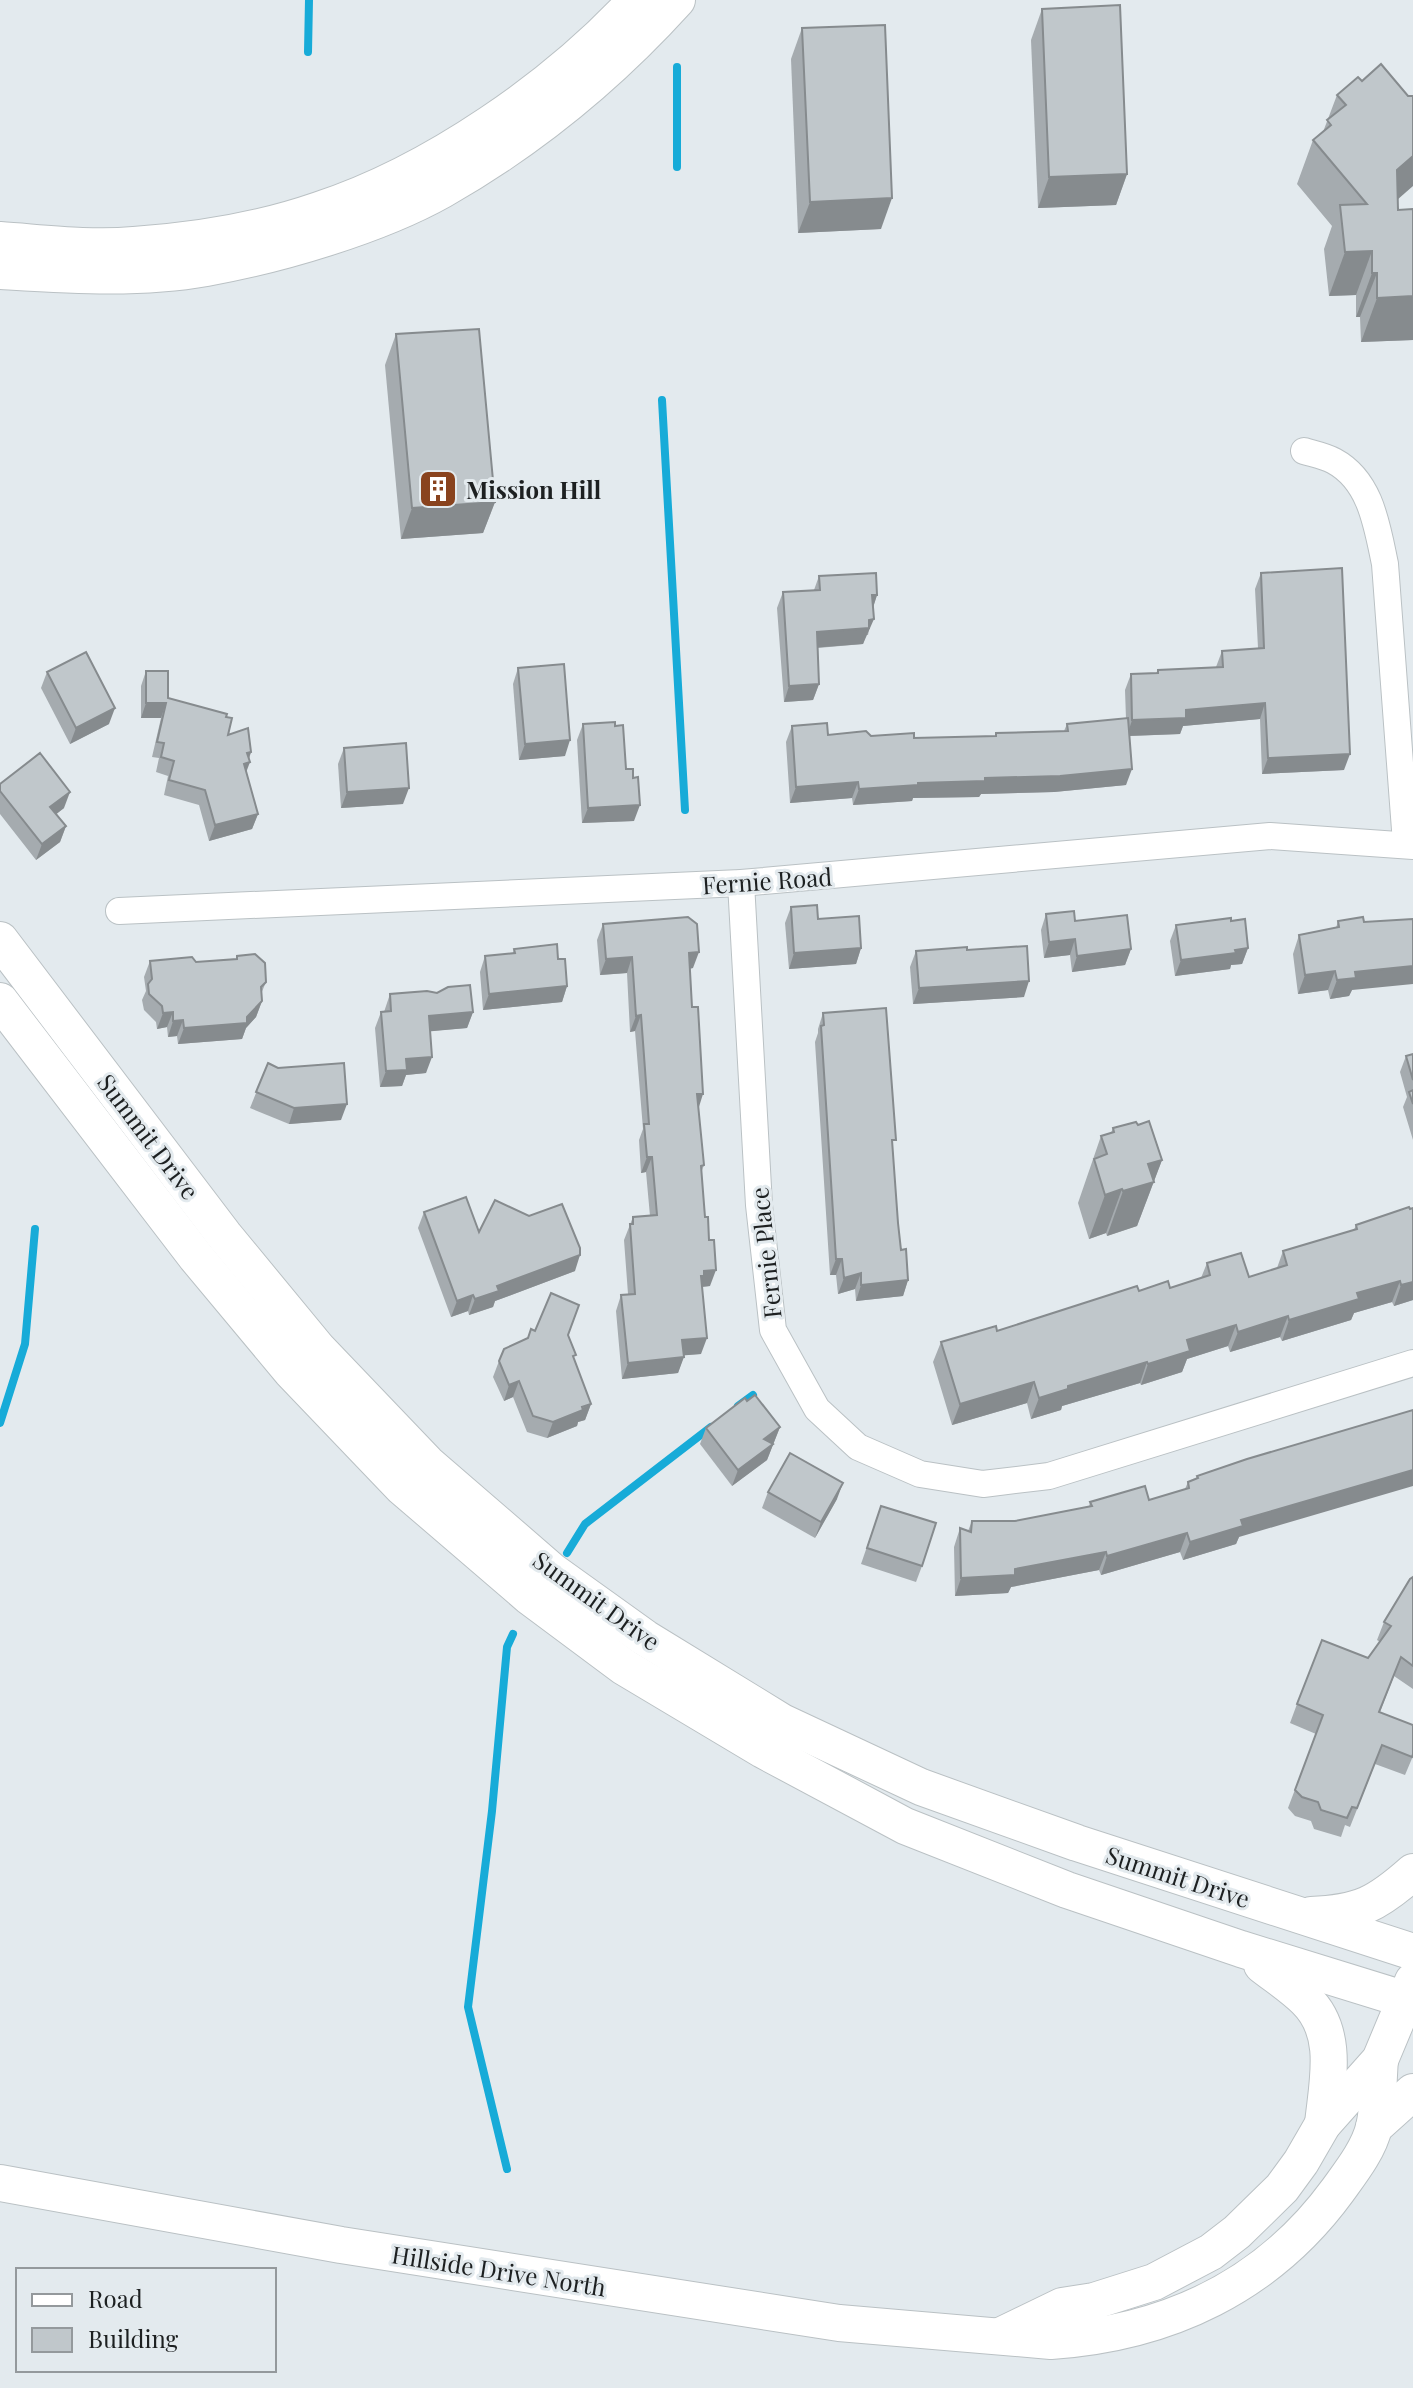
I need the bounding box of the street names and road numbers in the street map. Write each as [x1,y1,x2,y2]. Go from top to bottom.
street label: Fernie Road [701,860,833,900]
street label: Summit Drive [91,1067,207,1205]
street label: Fernie Place [742,1186,788,1320]
street label: Summit Drive [527,1543,667,1657]
street label: Summit Drive [1102,1838,1254,1914]
street label: Hillside Drive North [390,2237,608,2303]

